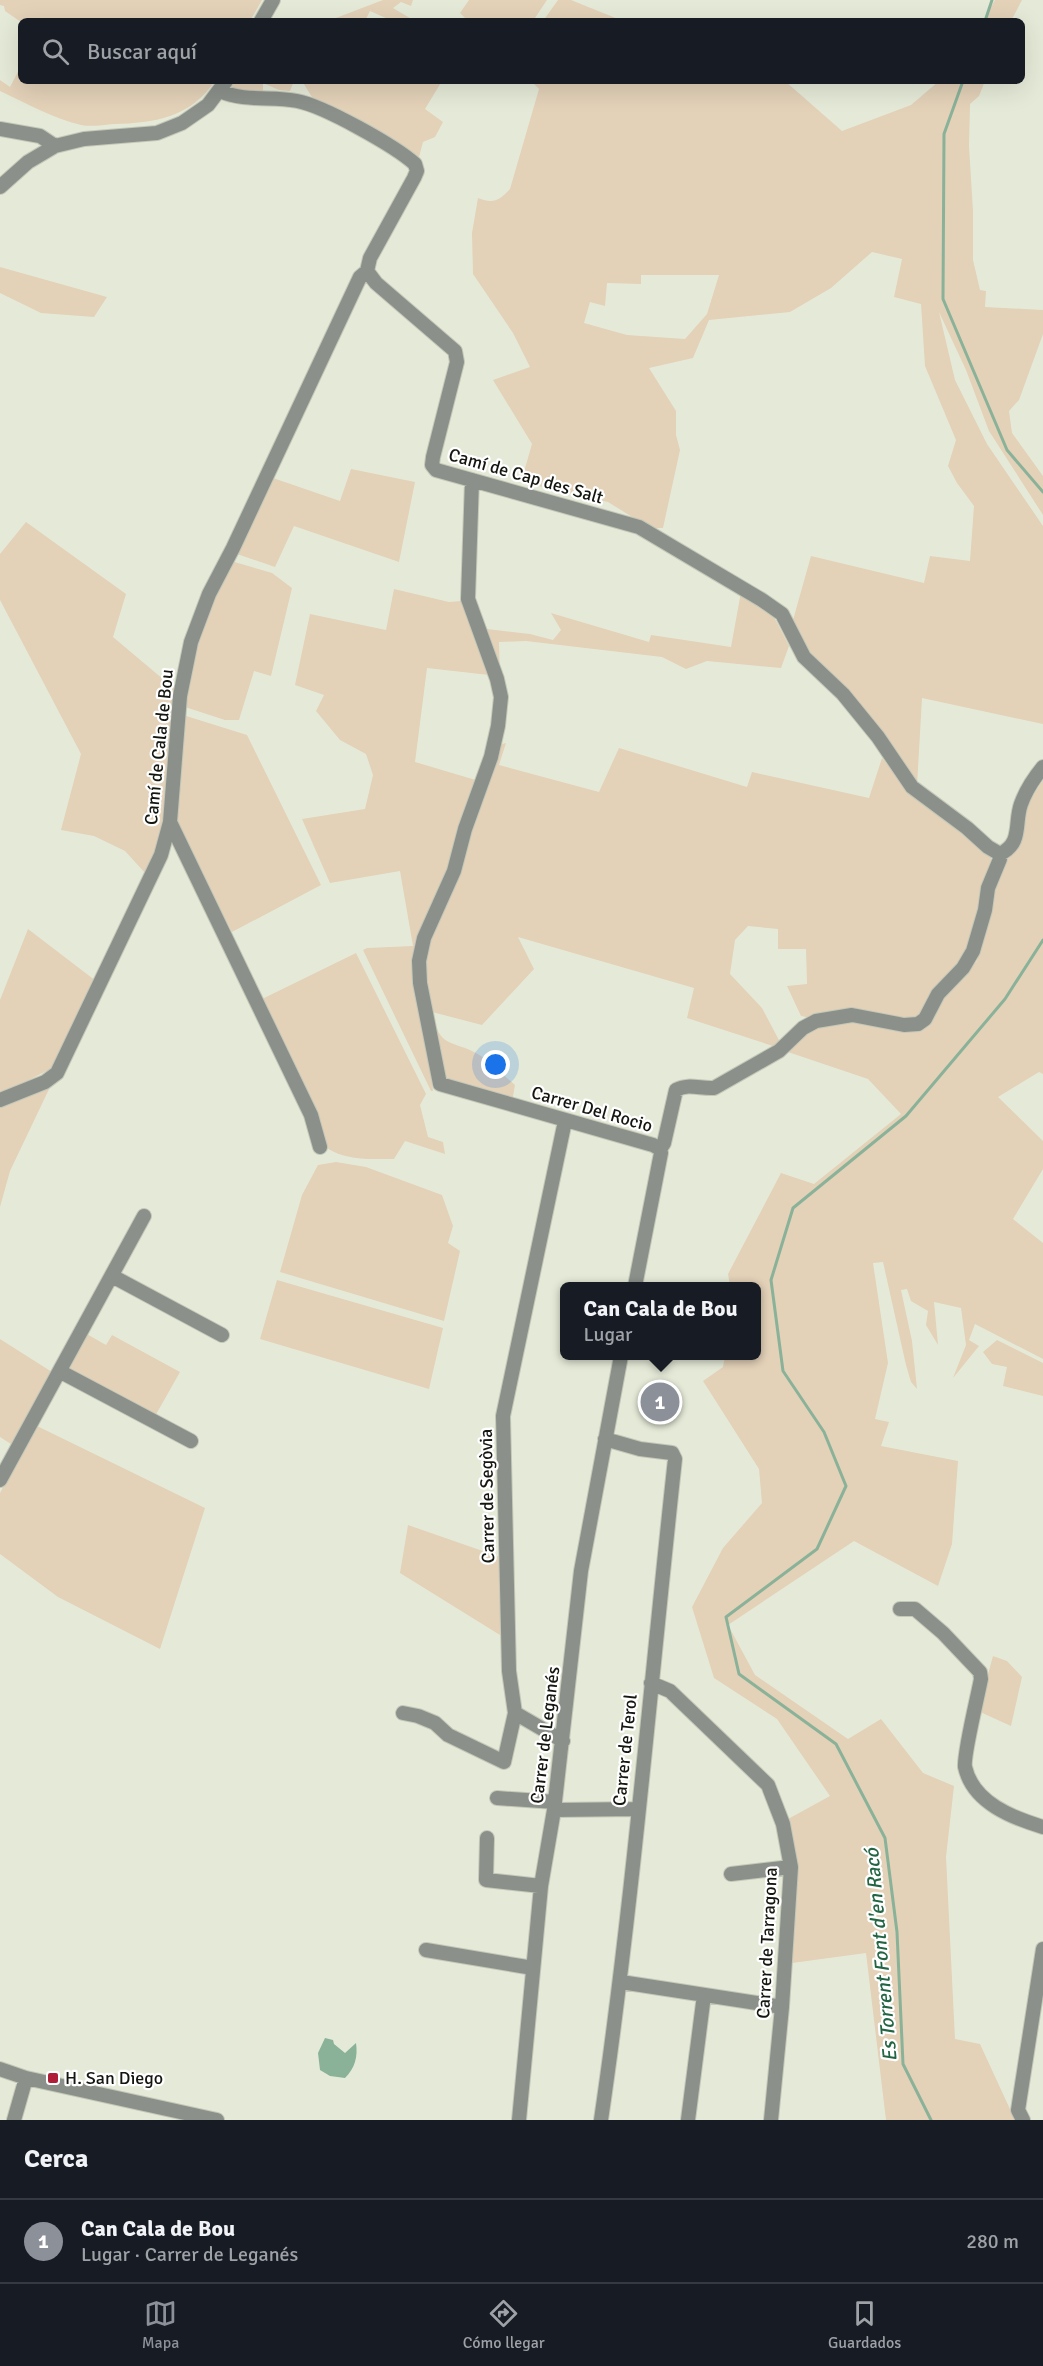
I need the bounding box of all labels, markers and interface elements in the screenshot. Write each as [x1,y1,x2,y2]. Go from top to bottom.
search box [18,18,1025,84]
icon: search [39,35,72,68]
text: Buscar aquí [87,38,197,65]
street label: Camí de Cap des Salt [446,443,606,509]
street label: Camí de Cala de Bou [140,668,178,826]
your location [481,1050,510,1079]
street label: Carrer Del Rocio [529,1081,655,1137]
popup [560,1282,761,1360]
text: Can Cala de Bou [584,1295,737,1322]
text: Lugar [584,1322,632,1347]
pin: 1 [640,1380,680,1424]
street label: Carrer de Segòvia [475,1429,499,1563]
street label: Carrer de Leganés [526,1665,564,1805]
street label: Carrer de Terol [608,1693,642,1807]
water label: Es Torrent Font d'en Racó [859,1846,903,2063]
street label: Carrer de Tarragona [752,1867,782,2019]
place label: H. San Diego [65,2067,163,2089]
marker: H. San Diego [46,2071,60,2085]
text: Cerca [24,2143,88,2175]
text: Can Cala de Bou [81,2215,235,2242]
text: 1 [38,2229,49,2254]
text: 280 m [966,2229,1019,2254]
text: Lugar · Carrer de Leganés [81,2242,298,2267]
tab: Mapa [142,2297,179,2353]
tab: Cómo llegar [463,2297,545,2353]
tab: Guardados [828,2297,901,2353]

